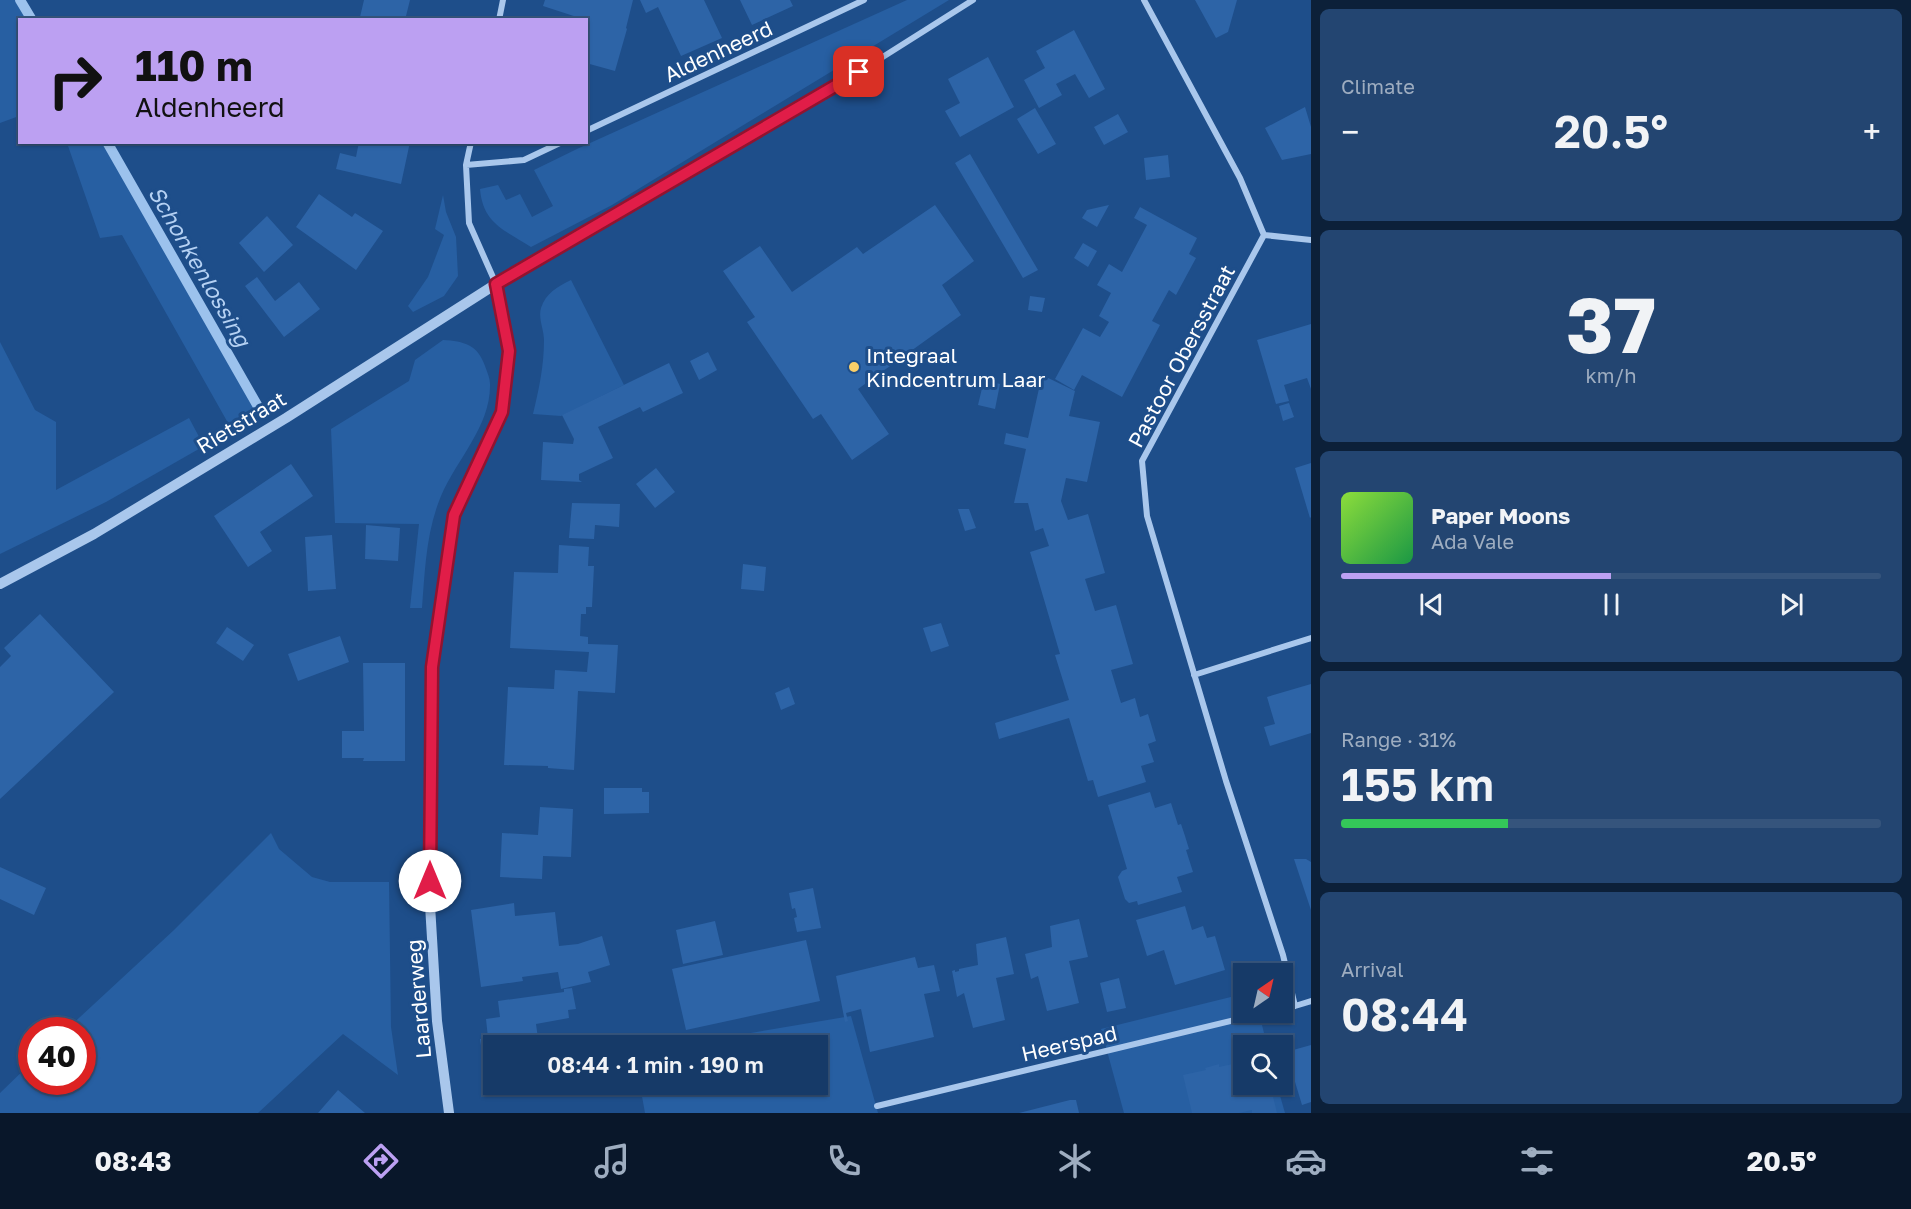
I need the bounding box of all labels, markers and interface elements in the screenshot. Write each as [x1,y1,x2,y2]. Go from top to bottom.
street label: Aldenheerd [660,15,776,87]
text: 110 m [135,40,253,90]
icon: right [36,42,114,120]
pin [833,46,884,97]
icon: arrive [842,55,875,88]
text: Climate [1341,74,1415,98]
text: Aldenheerd [135,91,285,123]
text: 20.5° [1554,104,1668,158]
text: − [1341,112,1359,151]
text: + [1863,112,1881,151]
water label: Schonkenlossing [143,181,258,352]
street label: Pastoor Obersstraat [1122,260,1240,452]
text: 37 [1566,277,1656,370]
place label: Integraal Kindcentrum Laar [866,342,1046,392]
marker: Integraal Kindcentrum Laar [847,360,861,374]
text: km/h [1586,363,1636,387]
street label: Rietstraat [191,385,291,459]
text: Paper Moons [1431,502,1570,529]
text: Ada Vale [1431,529,1514,553]
icon: previous [1415,588,1448,621]
icon: pause [1595,588,1628,621]
icon: next [1775,588,1808,621]
text: Range · 31% [1341,727,1456,751]
text: 155 km [1341,757,1494,811]
position arrow [398,849,462,913]
street label: Laarderweg [400,938,436,1060]
text: Arrival [1341,957,1404,981]
north arrow [1233,963,1293,1023]
map controls [1233,963,1293,1095]
text: 08:44 [1341,987,1469,1041]
speed limit sign: 40 [18,1017,96,1095]
street label: Heerspad [1019,1019,1119,1067]
button: search [1233,1035,1293,1095]
text: 08:44 · 1 min · 190 m [547,1051,764,1078]
icon: directions [360,1140,402,1182]
icon: music [591,1140,633,1182]
icon: phone [823,1140,865,1182]
icon: climate [1054,1140,1096,1182]
icon: car [1285,1140,1327,1182]
icon: filters [1516,1140,1558,1182]
text: 08:43 [95,1145,171,1177]
text: 20.5° [1747,1145,1816,1177]

